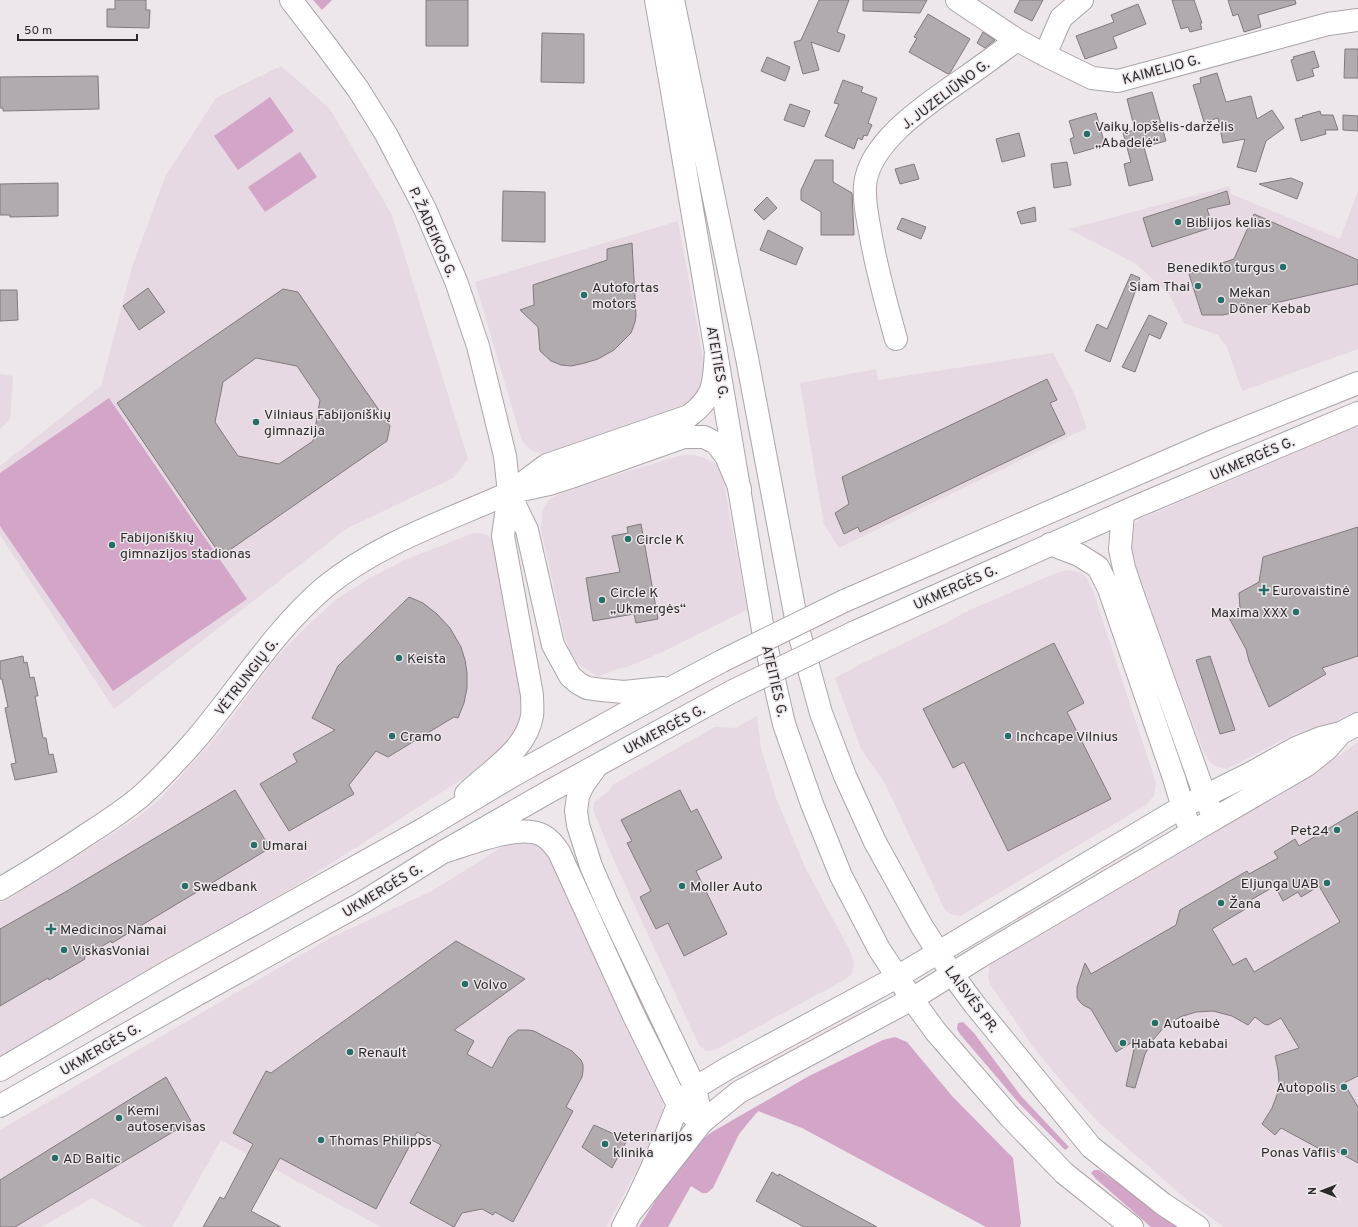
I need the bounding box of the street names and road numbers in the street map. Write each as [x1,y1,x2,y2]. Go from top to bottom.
street label: KAIMELIO G. [1121,52,1202,89]
street label: J. JUZELIŪNO G. [899,57,993,134]
street label: P. ŽADEIKOS G. [404,185,460,280]
street label: ATEITIES G. [702,325,731,400]
street label: UKMERGĖS G. [1208,433,1297,485]
street label: UKMERGĖS G. [911,561,1000,614]
street label: VĖTRUNGIŲ G. [211,635,283,720]
street label: ATEITIES G. [757,644,790,719]
street label: UKMERGĖS G. [621,701,708,759]
street label: UKMERGĖS G. [339,860,426,922]
street label: LAISVĖS PR. [940,963,1002,1037]
street label: UKMERGĖS G. [57,1020,144,1080]

